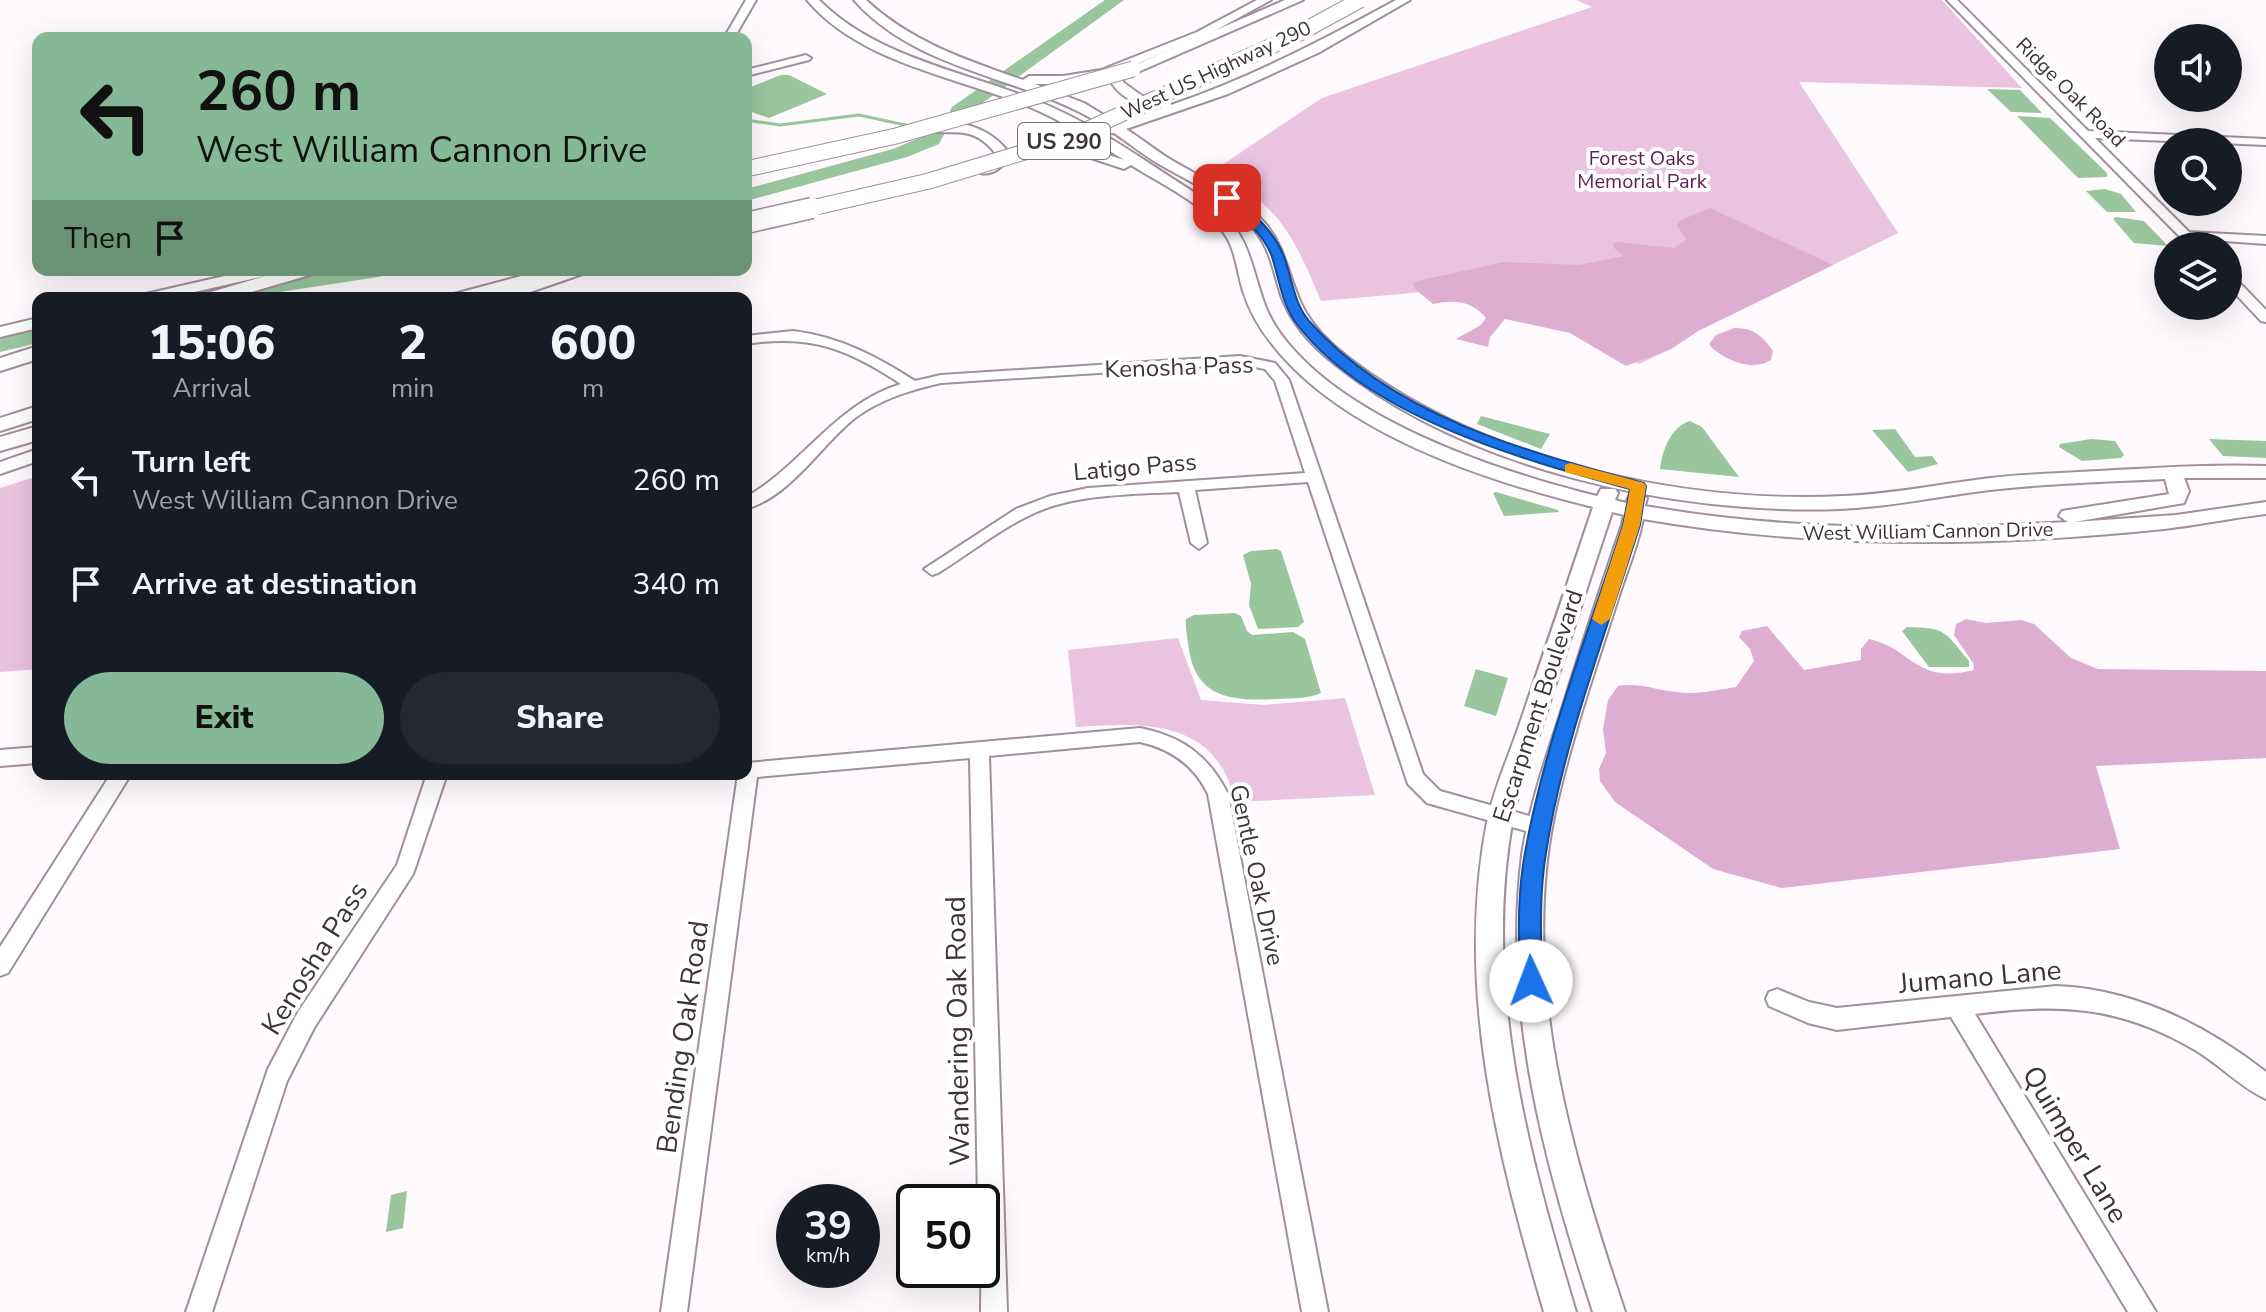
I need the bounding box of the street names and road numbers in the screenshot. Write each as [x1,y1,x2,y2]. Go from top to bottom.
street label: West US Highway 290 [1117,15,1316,126]
street label: Ridge Oak Road [2010,32,2131,153]
road number: US 290 [1018,123,1110,159]
street label: Kenosha Pass [1104,348,1254,386]
street label: Latigo Pass [1072,446,1198,488]
street label: West William Cannon Drive [1802,516,2054,547]
street label: Escarpment Boulevard [1485,585,1591,827]
street label: Gentle Oak Drive [1222,782,1292,968]
street label: Kenosha Pass [253,875,377,1042]
street label: Wandering Oak Road [937,896,979,1166]
street label: Bending Oak Road [648,918,718,1156]
street label: Jumano Lane [1896,951,2063,1003]
street label: Quimper Lane [2013,1059,2137,1230]

